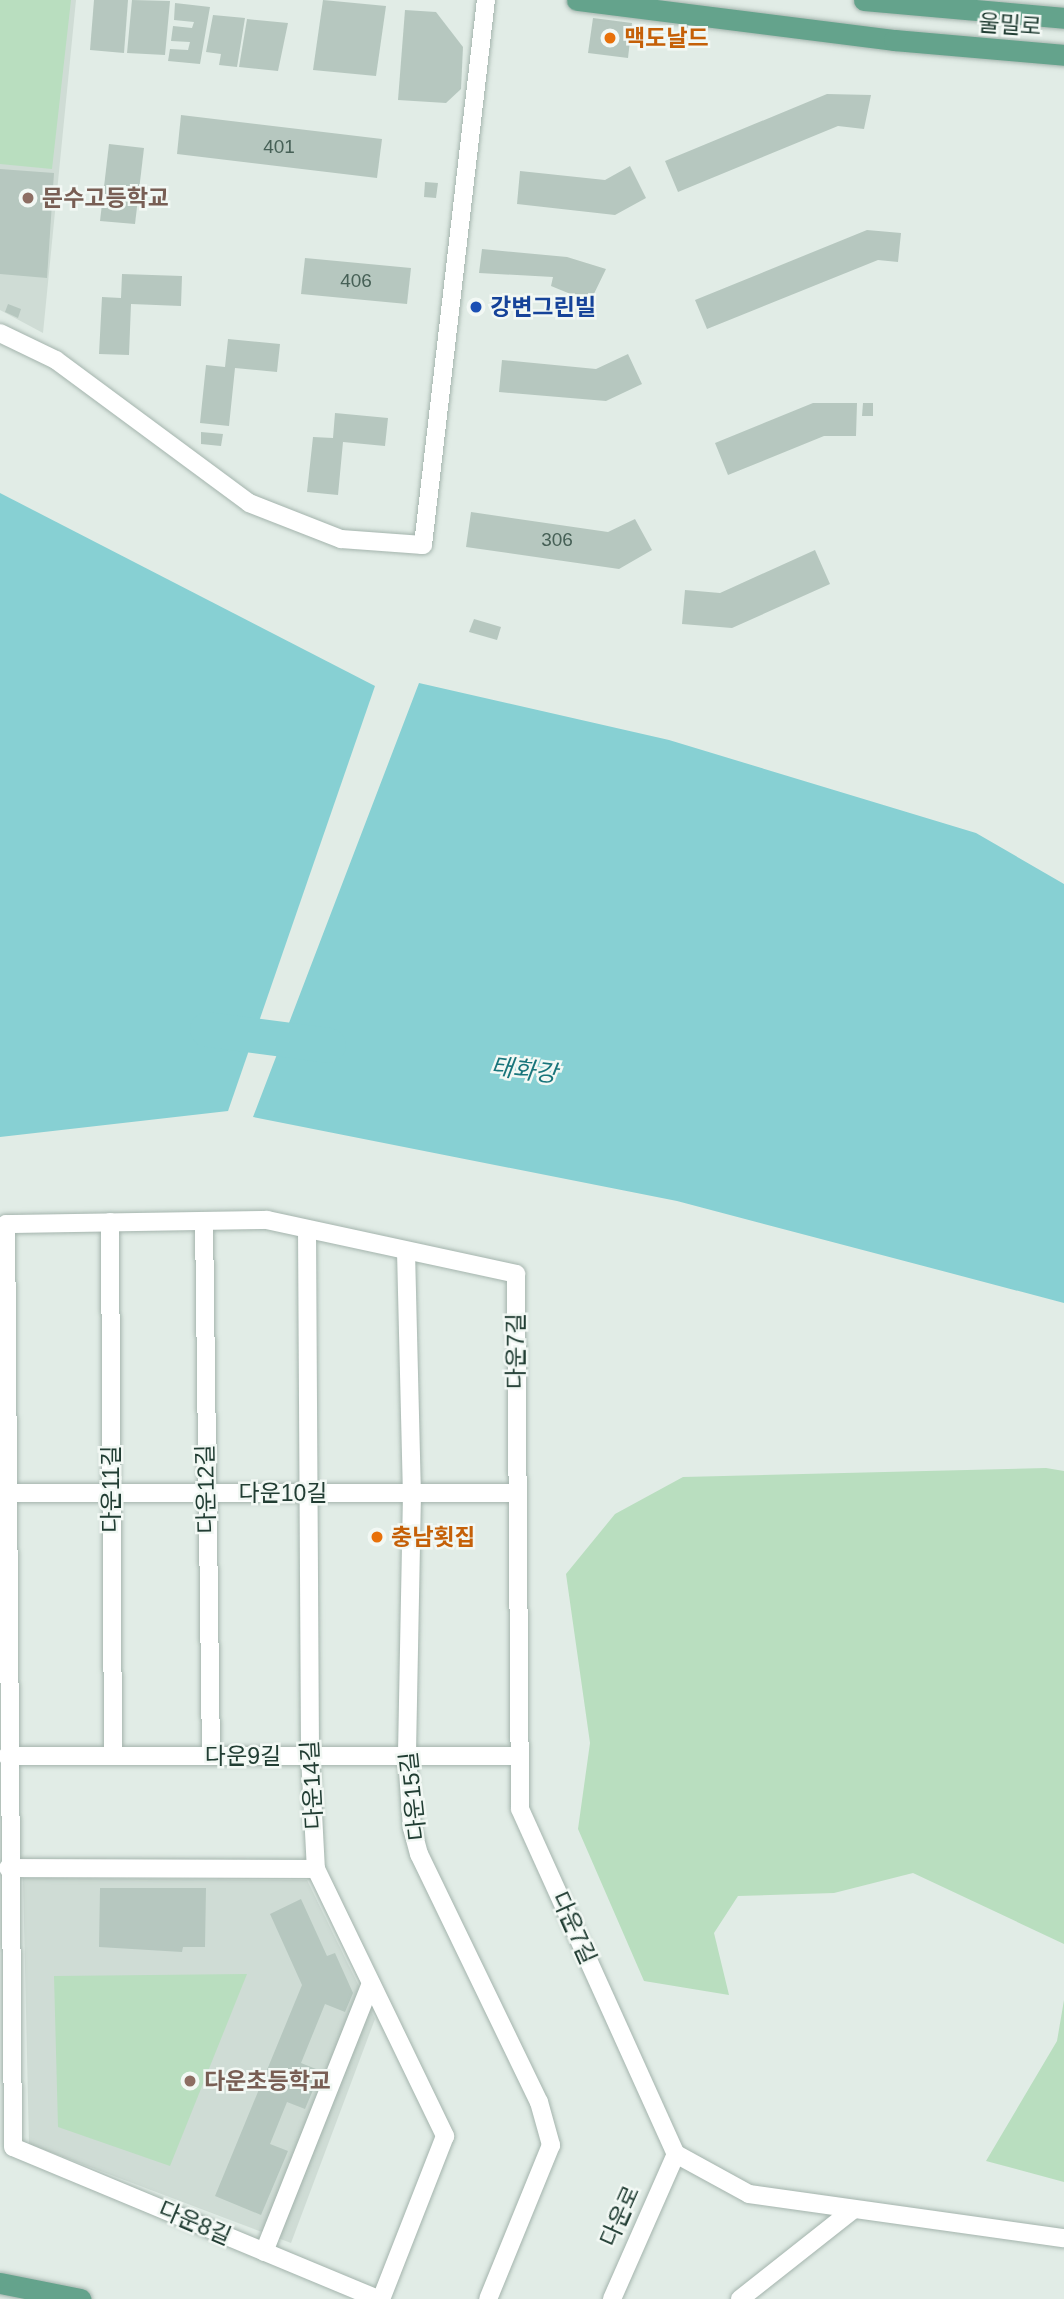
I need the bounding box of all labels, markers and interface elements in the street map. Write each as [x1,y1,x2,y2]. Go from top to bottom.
street label: 울밀로 [977,9,1043,41]
place label: 맥도날드 [624,24,709,52]
marker: 맥도날드 [602,30,618,46]
house number: 401 [263,136,295,158]
place label: 문수고등학교 [42,184,169,212]
marker: 문수고등학교 [20,190,36,206]
house number: 406 [340,270,372,292]
place label: 강변그린빌 [490,293,596,321]
marker: 강변그린빌 [468,299,484,315]
house number: 306 [541,529,573,551]
water label: 태화강 [489,1052,559,1088]
street label: 다운7길 [502,1313,530,1389]
street label: 다운12길 [191,1444,221,1534]
street label: 다운11길 [97,1445,125,1533]
street label: 다운10길 [238,1479,328,1507]
place label: 충남횟집 [391,1523,476,1551]
marker: 충남횟집 [369,1529,385,1545]
street label: 다운14길 [296,1740,328,1830]
street label: 다운9길 [205,1742,281,1770]
street label: 다운15길 [395,1750,431,1842]
street label: 다운7길 [546,1888,602,1968]
place label: 다운초등학교 [204,2067,331,2095]
marker: 다운초등학교 [182,2073,198,2089]
street label: 다운로 [594,2181,646,2251]
street label: 다운8길 [155,2195,235,2251]

